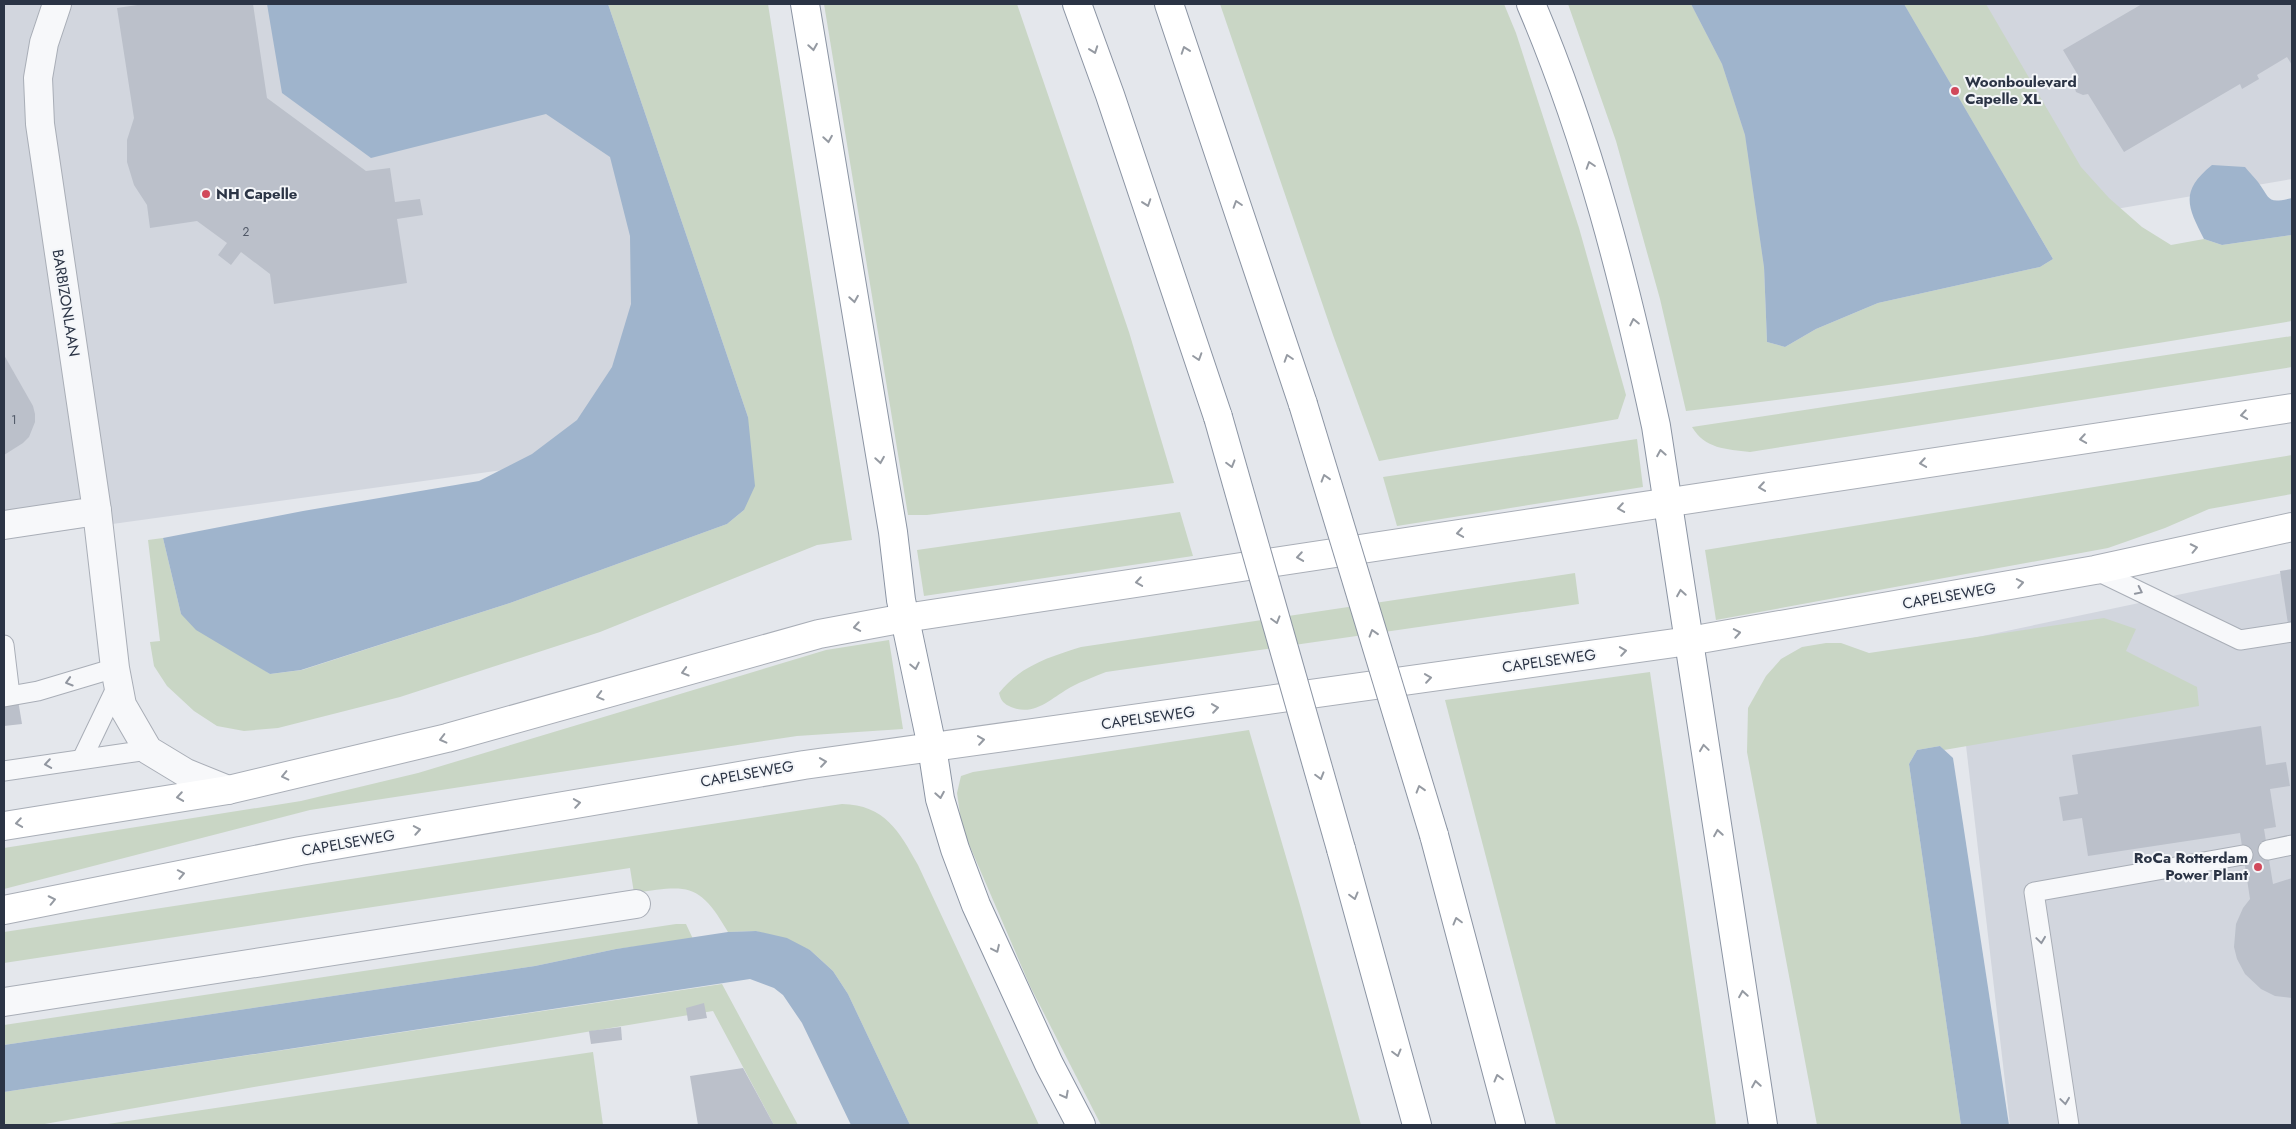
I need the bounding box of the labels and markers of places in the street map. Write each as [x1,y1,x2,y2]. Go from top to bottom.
place label: Woonboulevard Capelle XL [1965,71,2077,110]
marker: Woonboulevard Capelle XL [1949,85,1961,97]
place label: NH Capelle [216,183,298,205]
marker: NH Capelle [200,188,212,200]
place label: RoCa Rotterdam Power Plant [2134,847,2248,886]
marker: RoCa Rotterdam Power Plant [2252,861,2264,873]

